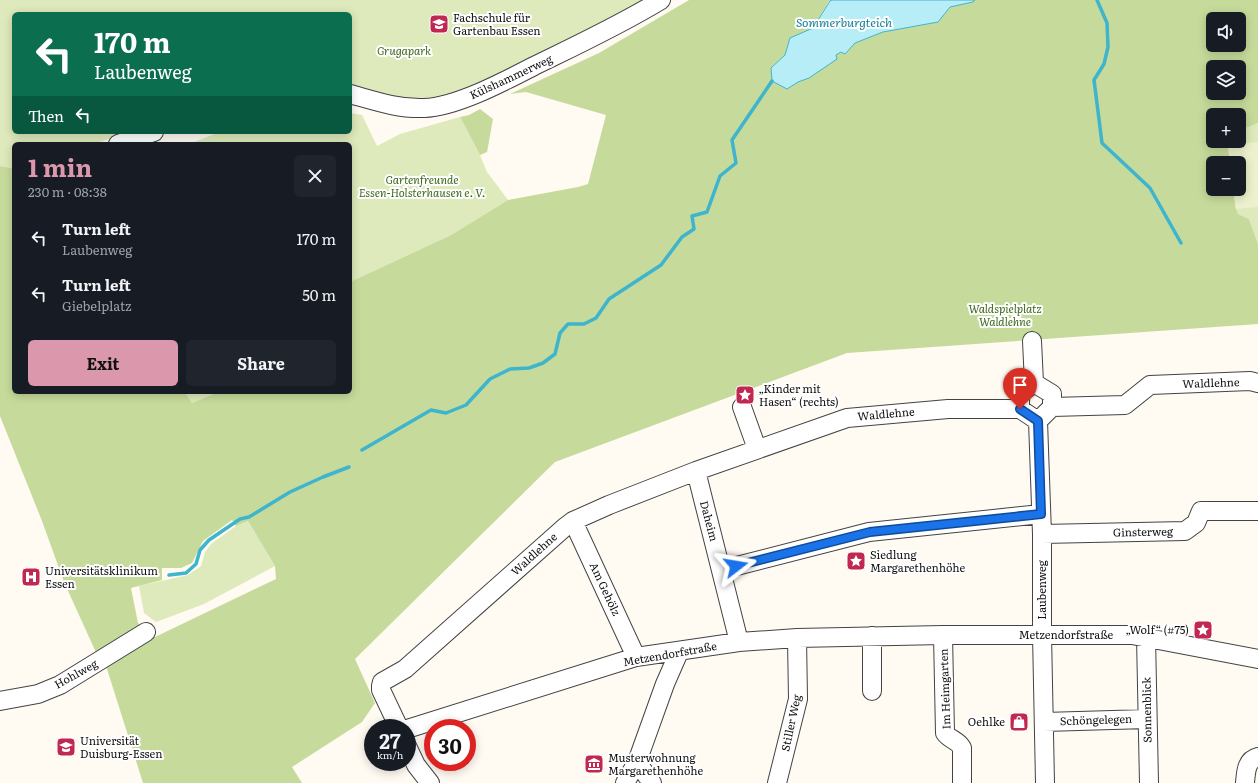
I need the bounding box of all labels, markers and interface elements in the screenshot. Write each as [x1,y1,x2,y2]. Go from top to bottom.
place label: Fachschule für Gartenbau Essen [453,9,541,38]
map controls [1206,12,1246,196]
button: sound [1206,12,1246,52]
school or university icon: Fachschule für Gartenbau Essen [428,13,450,35]
water label: Sommerburgteich [796,13,892,31]
text: 170 m [94,20,171,62]
icon: left [28,28,80,80]
park label: Grugapark [377,42,431,58]
street label: Külshammerweg [467,50,555,102]
text: Laubenweg [94,58,192,85]
button: layers [1206,60,1246,100]
text: Then [28,104,64,127]
icon: left [72,104,94,126]
button: + [1206,108,1246,148]
text: 1 min [28,149,92,184]
button: close [294,155,336,197]
button: − [1206,156,1246,196]
park label: Gartenfreunde Essen-Holsterhausen e. V. [359,171,485,200]
text: 230 m · 08:38 [28,182,107,201]
text: Turn left [62,217,131,240]
icon: left [28,227,50,249]
text: 170 m [297,227,336,250]
text: Laubenweg [62,240,133,259]
text: Turn left [62,273,131,296]
icon: left [28,283,50,305]
text: 50 m [302,283,336,306]
text: Giebelplatz [62,296,132,315]
park label: Waldspielplatz Waldlehne [968,300,1042,329]
button: Exit [28,340,178,386]
button: Share [186,340,336,386]
pin [1003,368,1037,409]
street label: Waldlehne [1182,373,1240,391]
icon: arrive [1009,374,1031,396]
place label: „Kinder mit Hasen“ (rechts) [759,380,839,409]
place icon: „Kinder mit Hasen“ (rechts) [734,384,756,406]
street label: Waldlehne [857,403,915,423]
street label: Daheim [697,499,723,543]
street label: Ginsterweg [1113,522,1174,540]
street label: Waldlehne [507,528,560,578]
position arrow [715,545,757,587]
place label: Siedlung Margarethenhöhe [870,546,966,575]
place icon: Siedlung Margarethenhöhe [845,550,867,572]
street label: Am Gehölz [587,559,625,618]
street label: Laubenweg [1033,559,1049,620]
place label: Universitätsklinikum Essen [45,562,158,591]
hospital icon: Universitätsklinikum Essen [20,566,42,588]
place icon: „Wolf“ (#75) [1192,619,1214,641]
place label: „Wolf“ (#75) [1126,621,1189,637]
street label: Metzendorfstraße [1019,626,1114,642]
street label: Metzendorfstraße [622,637,718,669]
street label: Im Heimgarten [935,648,953,730]
street label: Hohlweg [51,654,101,692]
street label: Sonnenblick [1137,677,1155,743]
street label: Stiller Weg [776,692,804,753]
street label: Schöngelegen [1060,710,1132,728]
shop icon: Oehlke [1008,711,1030,733]
place label: Oehlke [968,713,1005,729]
speed limit sign: 30 [424,719,476,771]
text: 27 [379,725,401,755]
place label: Universität Duisburg-Essen [80,732,162,761]
school or university icon: Universität Duisburg-Essen [55,736,77,758]
text: km/h [377,747,403,762]
place label: Musterwohnung Margarethenhöhe [608,749,704,778]
museum icon: Musterwohnung Margarethenhöhe [583,753,605,775]

